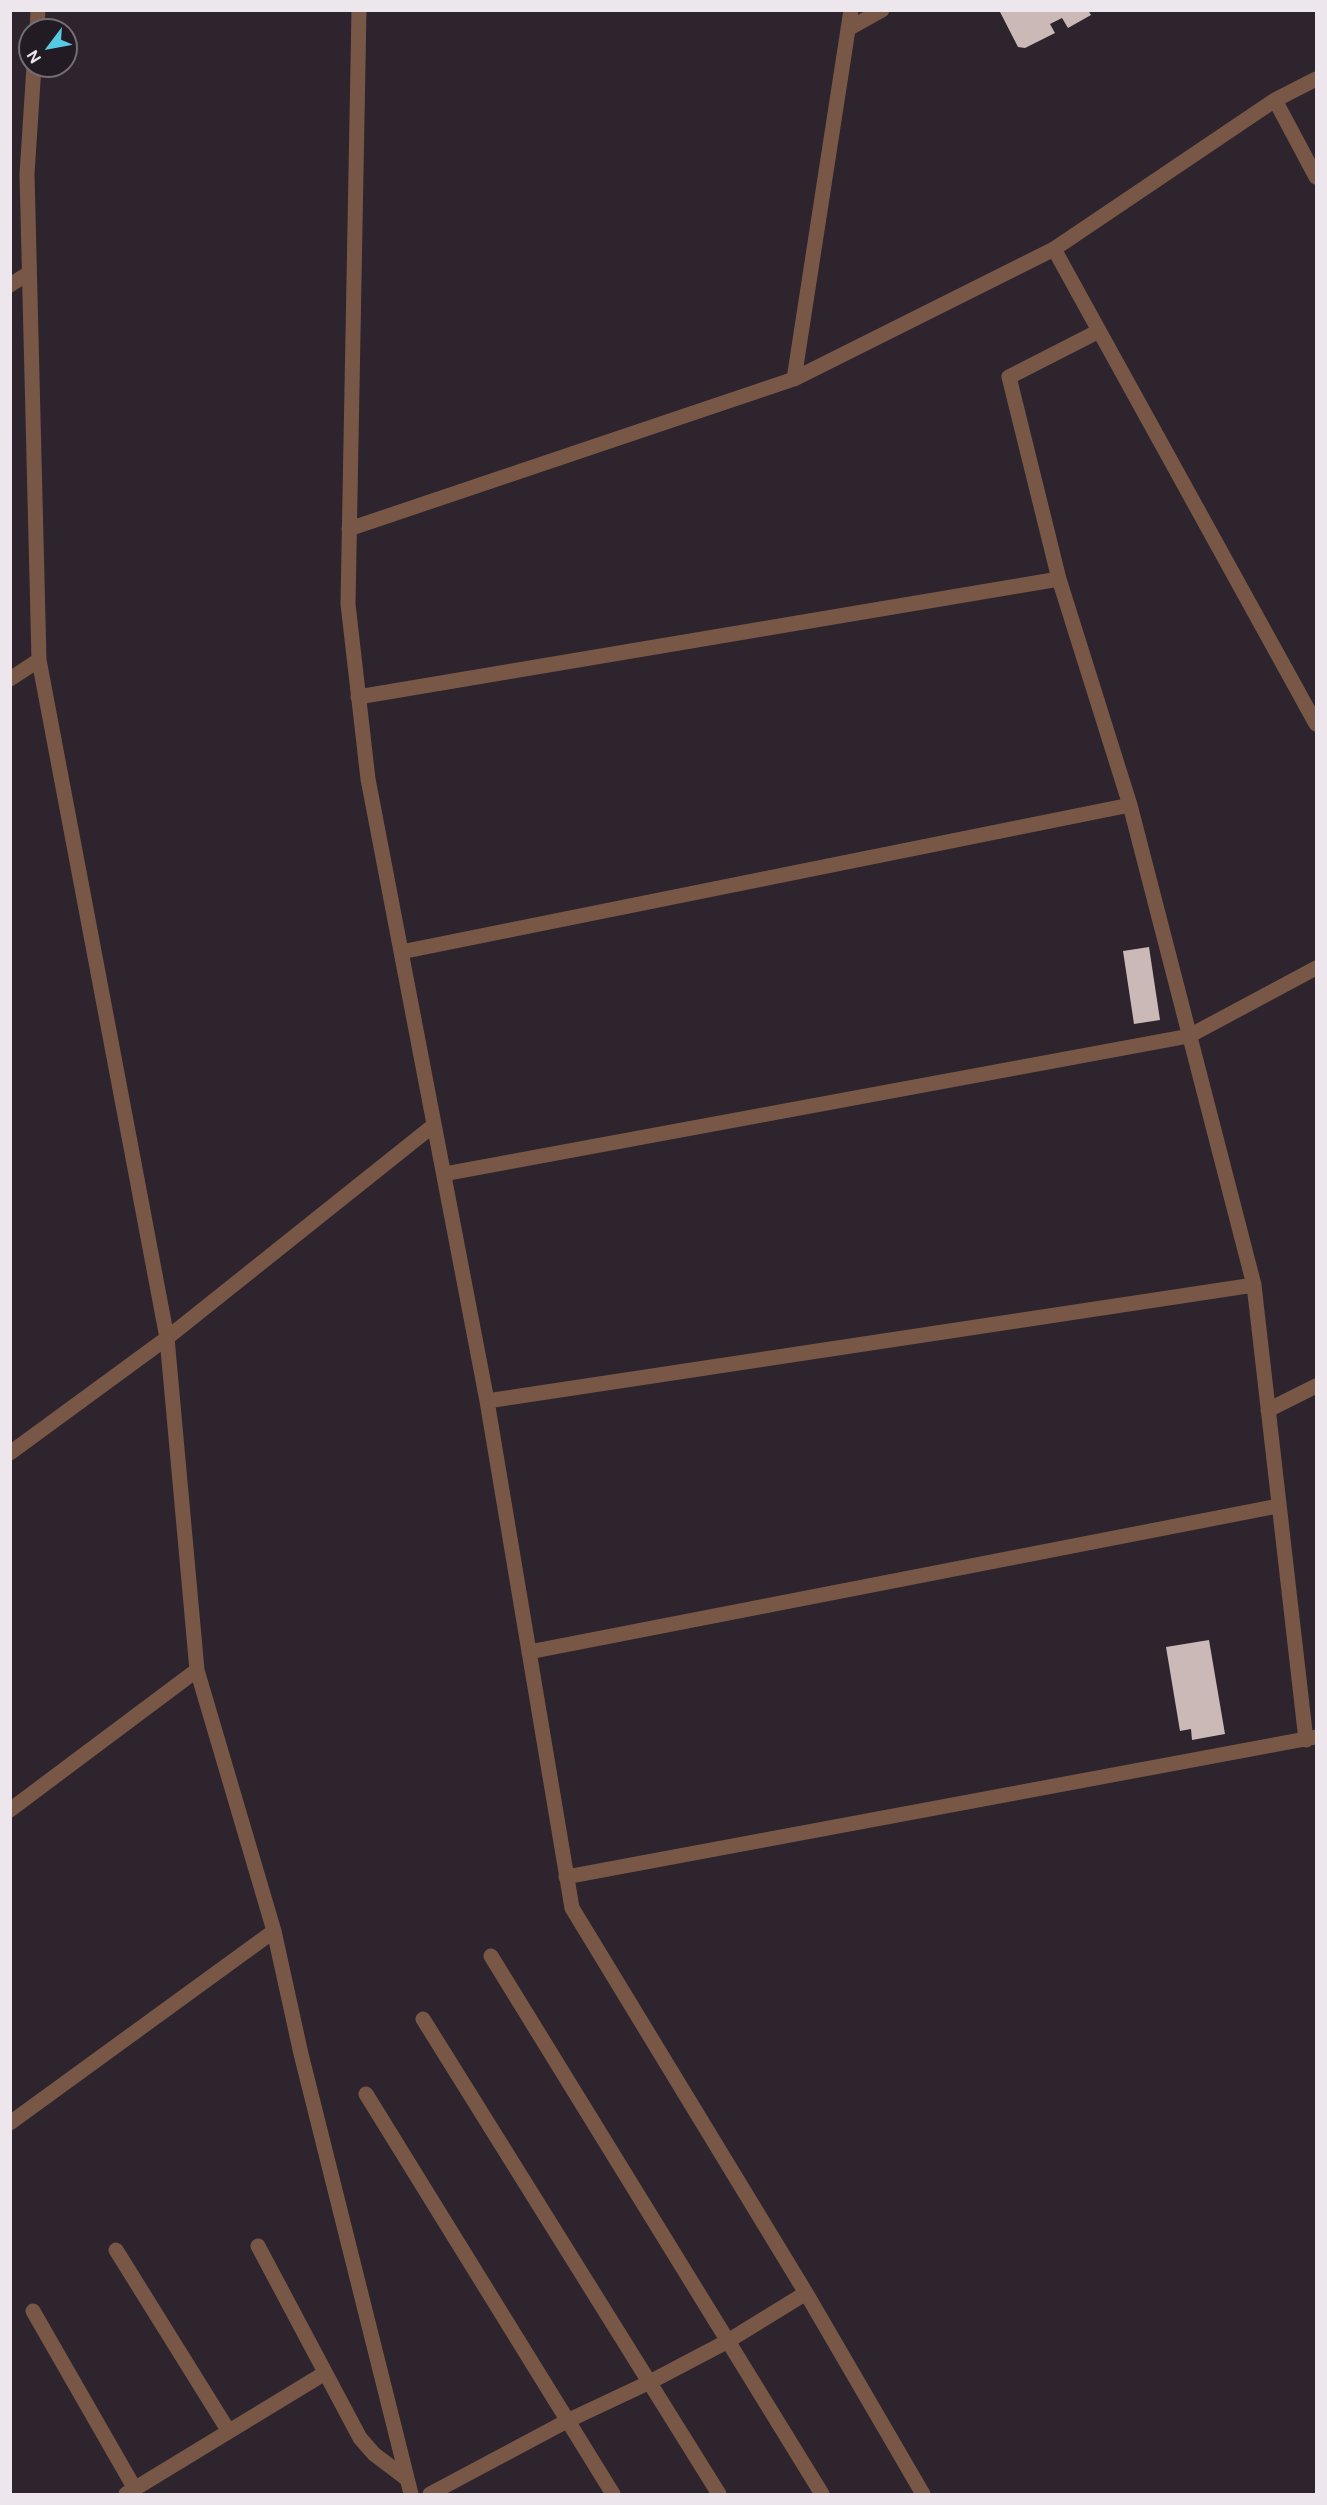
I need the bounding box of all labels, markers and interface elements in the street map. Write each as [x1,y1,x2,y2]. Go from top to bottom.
north arrow [18,18,78,78]
text: N [22,46,46,67]

